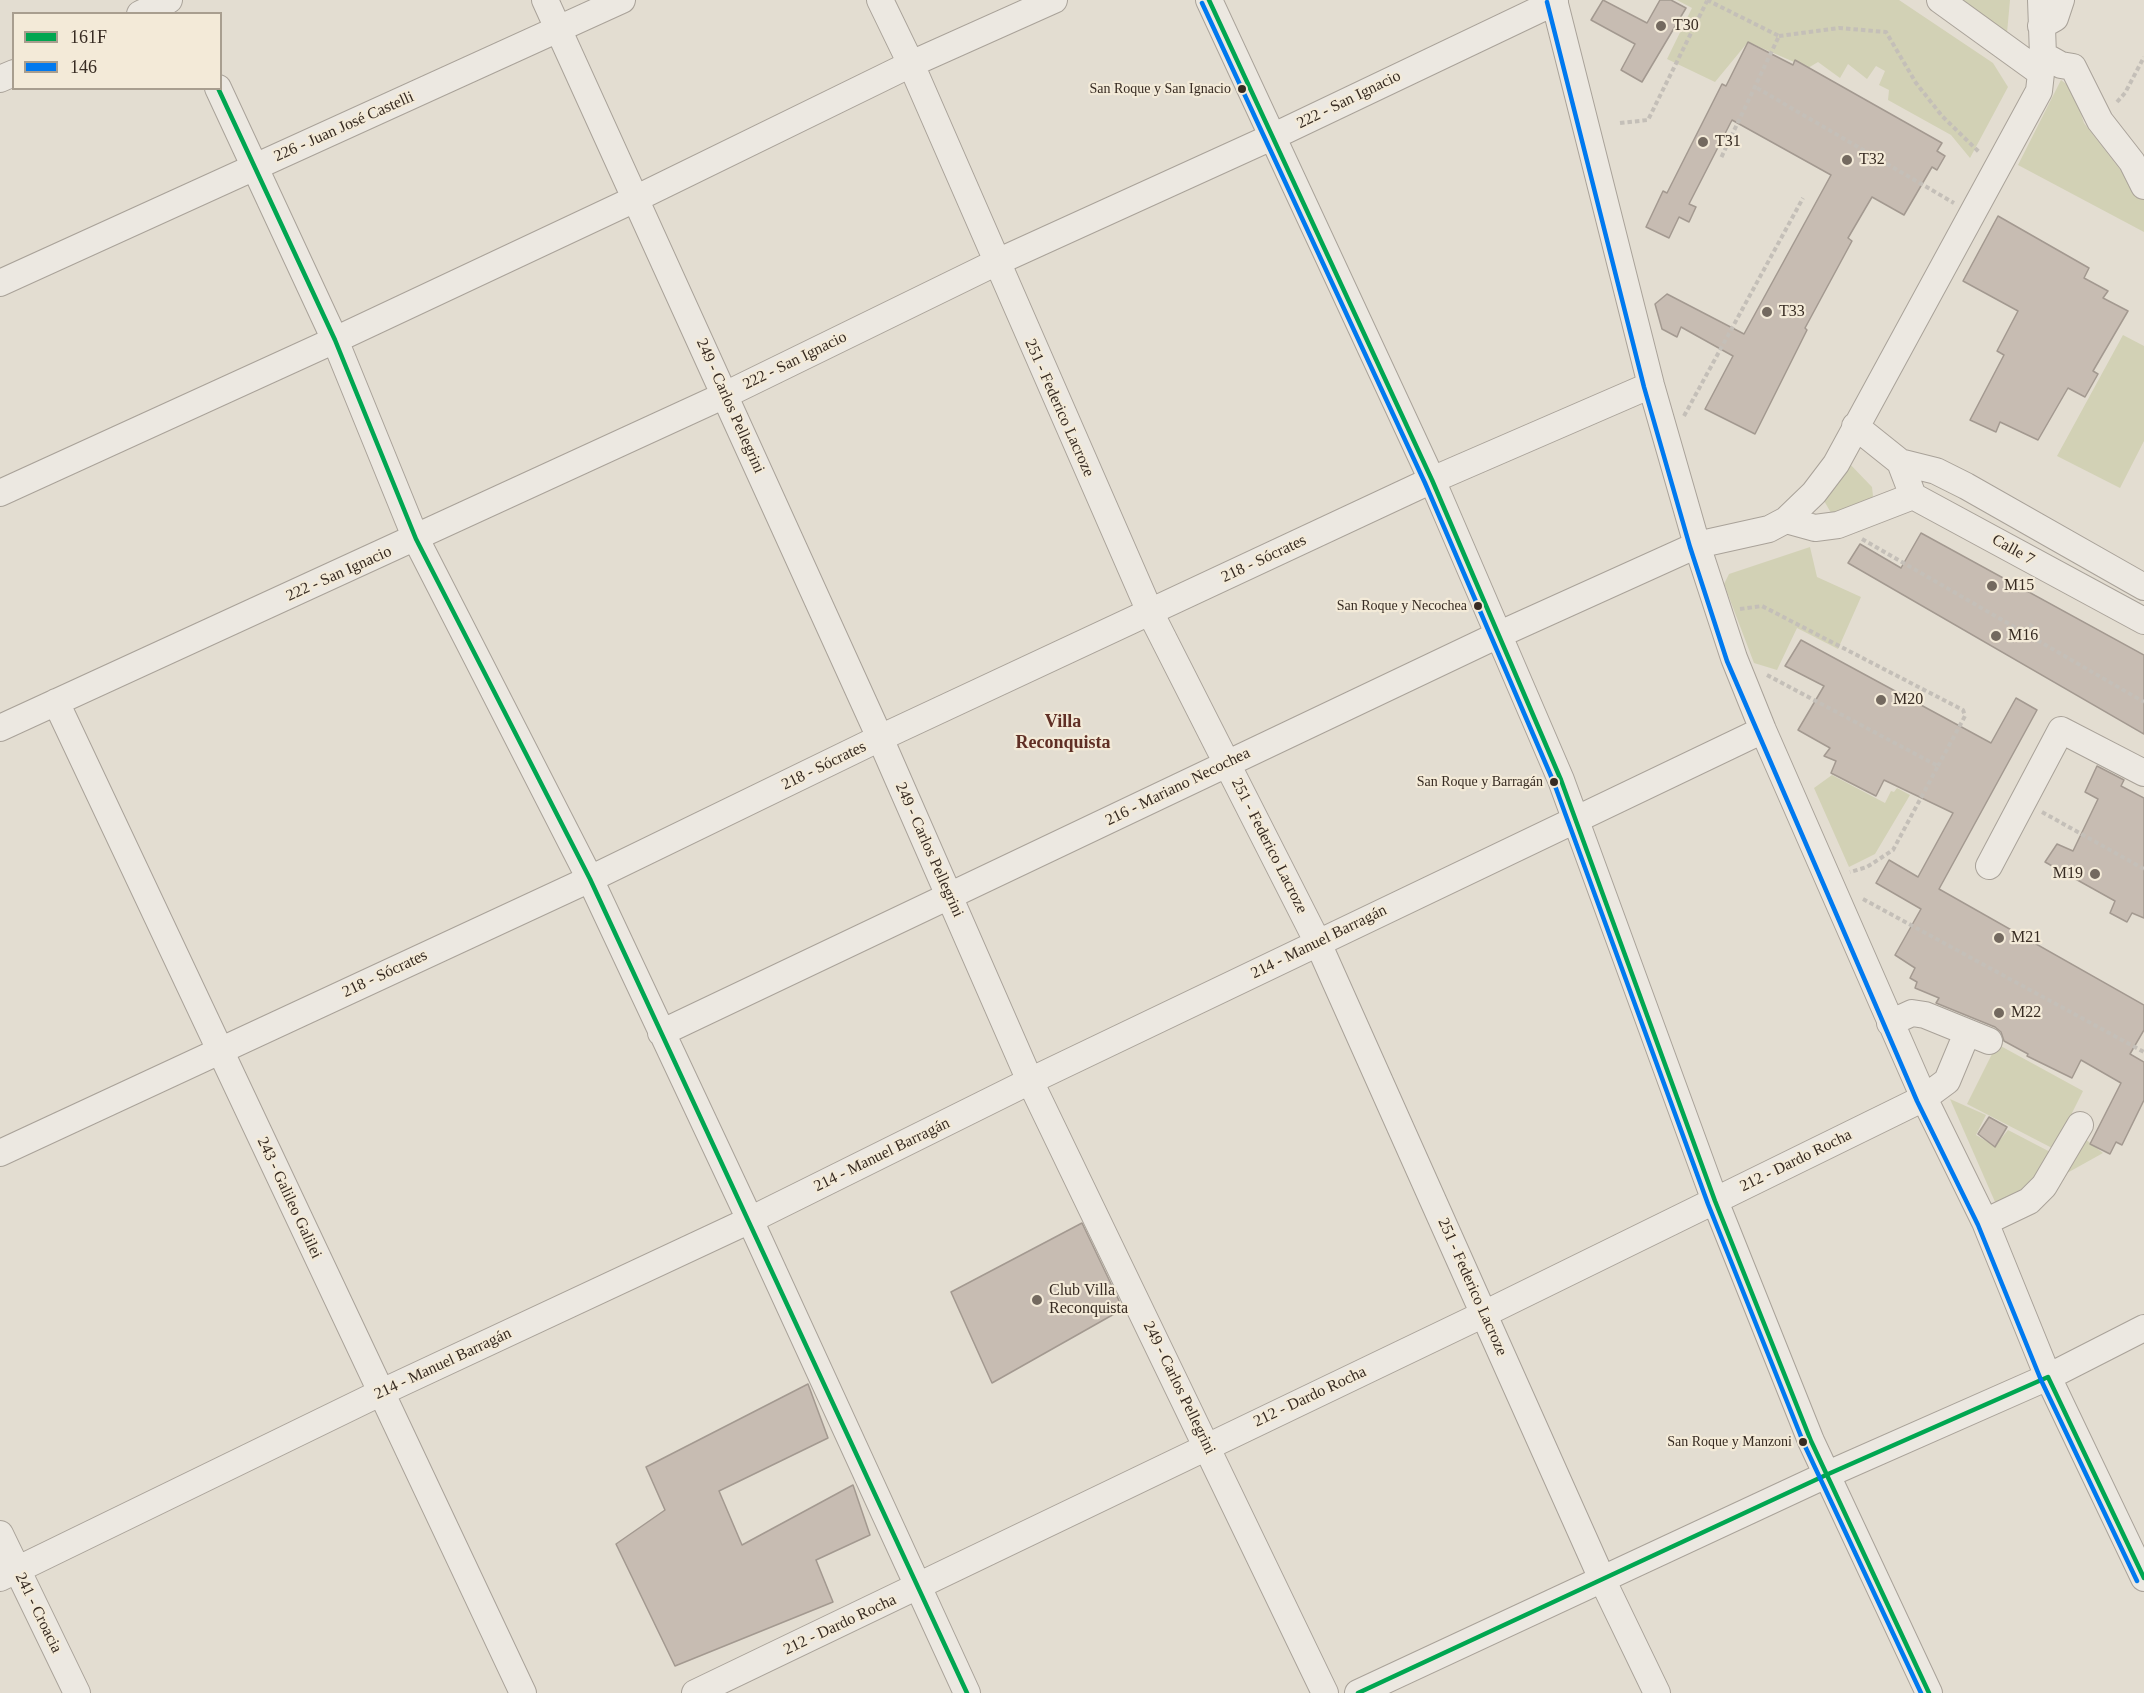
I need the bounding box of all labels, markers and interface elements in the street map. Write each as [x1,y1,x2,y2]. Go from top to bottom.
legend [12,12,222,90]
place label: T30 [1673,16,1699,36]
marker: T30 [1654,19,1668,33]
text: 161F [70,27,107,47]
text: 146 [70,57,97,77]
street label: 222 - San Ignacio [1294,67,1404,133]
place label: San Roque y San Ignacio [1089,81,1231,97]
marker: San Roque y San Ignacio [1236,83,1248,95]
street label: 226 - Juan José Castelli [271,88,417,166]
place label: T31 [1715,132,1741,152]
marker: T31 [1696,135,1710,149]
place label: T32 [1859,150,1885,170]
marker: T32 [1840,153,1854,167]
place label: T33 [1779,302,1805,322]
marker: T33 [1760,305,1774,319]
street label: 222 - San Ignacio [740,328,850,394]
street label: 249 - Carlos Pellegrini [692,336,768,476]
street label: 251 - Federico Lacroze [1020,336,1098,480]
street label: 218 - Sócrates [1218,531,1310,587]
street label: Calle 7 [1988,531,2038,569]
street label: 222 - San Ignacio [283,542,395,606]
place label: M15 [2004,576,2034,596]
marker: M15 [1985,579,1999,593]
place label: San Roque y Necochea [1337,598,1467,614]
marker: San Roque y Necochea [1472,600,1484,612]
place label: M16 [2008,626,2038,646]
marker: M16 [1989,629,2003,643]
place label: M20 [1893,690,1923,710]
marker: M20 [1874,693,1888,707]
district label: Villa Reconquista [1015,711,1111,754]
street label: 218 - Sócrates [779,737,869,795]
street label: 216 - Mariano Necochea [1103,744,1253,830]
place label: San Roque y Barragán [1417,774,1543,790]
street label: 251 - Federico Lacroze [1227,775,1311,917]
marker: San Roque y Barragán [1548,776,1560,788]
street label: 249 - Carlos Pellegrini [891,780,967,920]
place label: M19 [2053,864,2083,884]
marker: M19 [2088,867,2102,881]
street label: 214 - Manuel Barragán [1248,901,1390,983]
place label: M21 [2011,928,2041,948]
marker: M21 [1992,931,2006,945]
street label: 218 - Sócrates [339,946,431,1002]
place label: M22 [2011,1003,2041,1023]
marker: M22 [1992,1006,2006,1020]
street label: 214 - Manuel Barragán [811,1114,953,1196]
street label: 212 - Dardo Rocha [1737,1126,1855,1196]
street label: 243 - Galileo Galilei [252,1134,326,1262]
street label: 251 - Federico Lacroze [1433,1215,1511,1359]
place label: Club Villa Reconquista [1049,1281,1128,1319]
marker: Club Villa Reconquista [1030,1293,1044,1307]
street label: 249 - Carlos Pellegrini [1139,1318,1219,1458]
street label: 214 - Manuel Barragán [371,1324,515,1404]
street label: 212 - Dardo Rocha [1251,1362,1369,1432]
place label: San Roque y Manzoni [1667,1434,1792,1450]
marker: San Roque y Manzoni [1797,1436,1809,1448]
street label: 241 - Croacia [10,1570,66,1656]
street label: 212 - Dardo Rocha [781,1590,899,1660]

